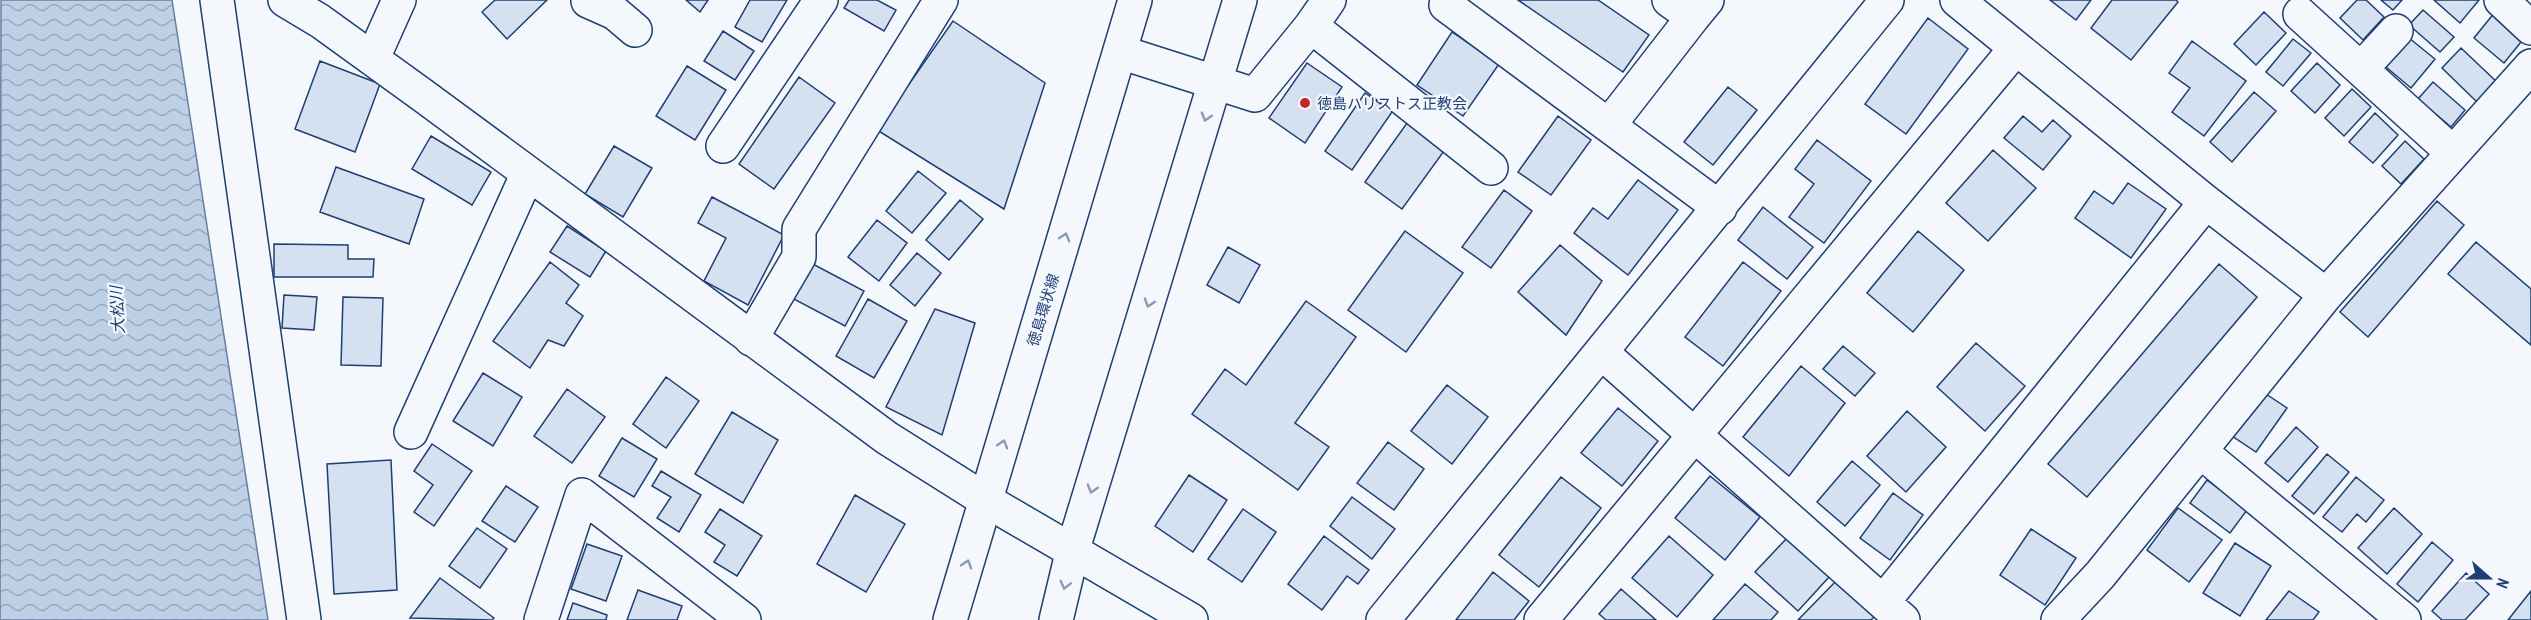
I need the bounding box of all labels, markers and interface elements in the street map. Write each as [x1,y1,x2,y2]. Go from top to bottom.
place label: 徳島ハリストス正教会 [1317,94,1467,113]
marker: 徳島ハリストス正教会 [1298,96,1312,110]
one-way arrow [1201,111,1213,121]
one-way arrow [1058,232,1070,243]
street label: 徳島環状線 [1023,271,1063,349]
water label: 大松川 [106,284,128,334]
one-way arrow [1144,297,1156,308]
one-way arrow [996,440,1008,450]
one-way arrow [1087,483,1099,494]
north arrow [2459,548,2519,608]
one-way arrow [960,559,972,570]
text: N [2492,576,2514,591]
one-way arrow [1059,580,1072,590]

